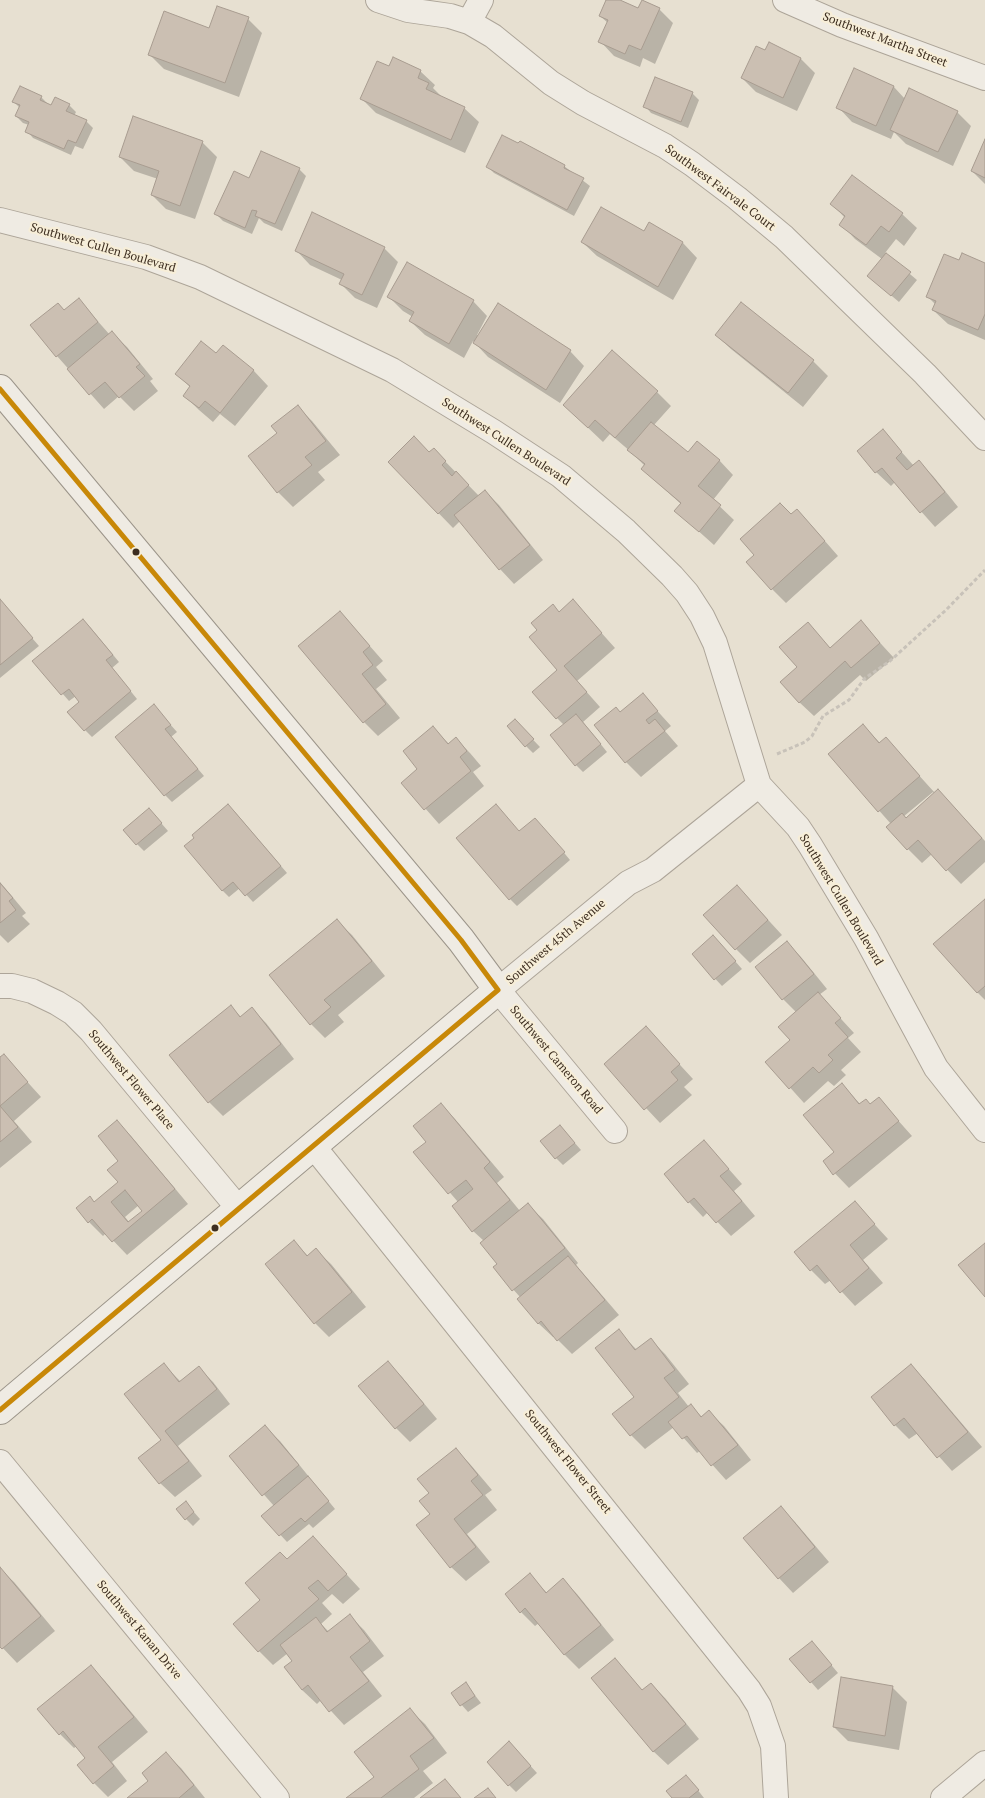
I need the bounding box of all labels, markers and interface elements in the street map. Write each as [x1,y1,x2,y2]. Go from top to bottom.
street label: Southwest Martha Street [821,10,949,70]
street label: Southwest Fairvale Court [662,142,778,234]
street label: Southwest Cullen Boulevard [29,220,177,276]
street label: Southwest Cullen Boulevard [439,395,573,489]
unlabelled marker [131,547,141,557]
street label: Southwest Cullen Boulevard [796,832,886,968]
street label: Southwest 45th Avenue [503,896,609,988]
street label: Southwest Cameron Road [506,1003,606,1117]
street label: Southwest Flower Place [85,1027,177,1133]
unlabelled marker [210,1223,220,1233]
street label: Southwest Flower Street [522,1407,614,1517]
street label: Southwest Kanan Drive [94,1578,184,1682]

